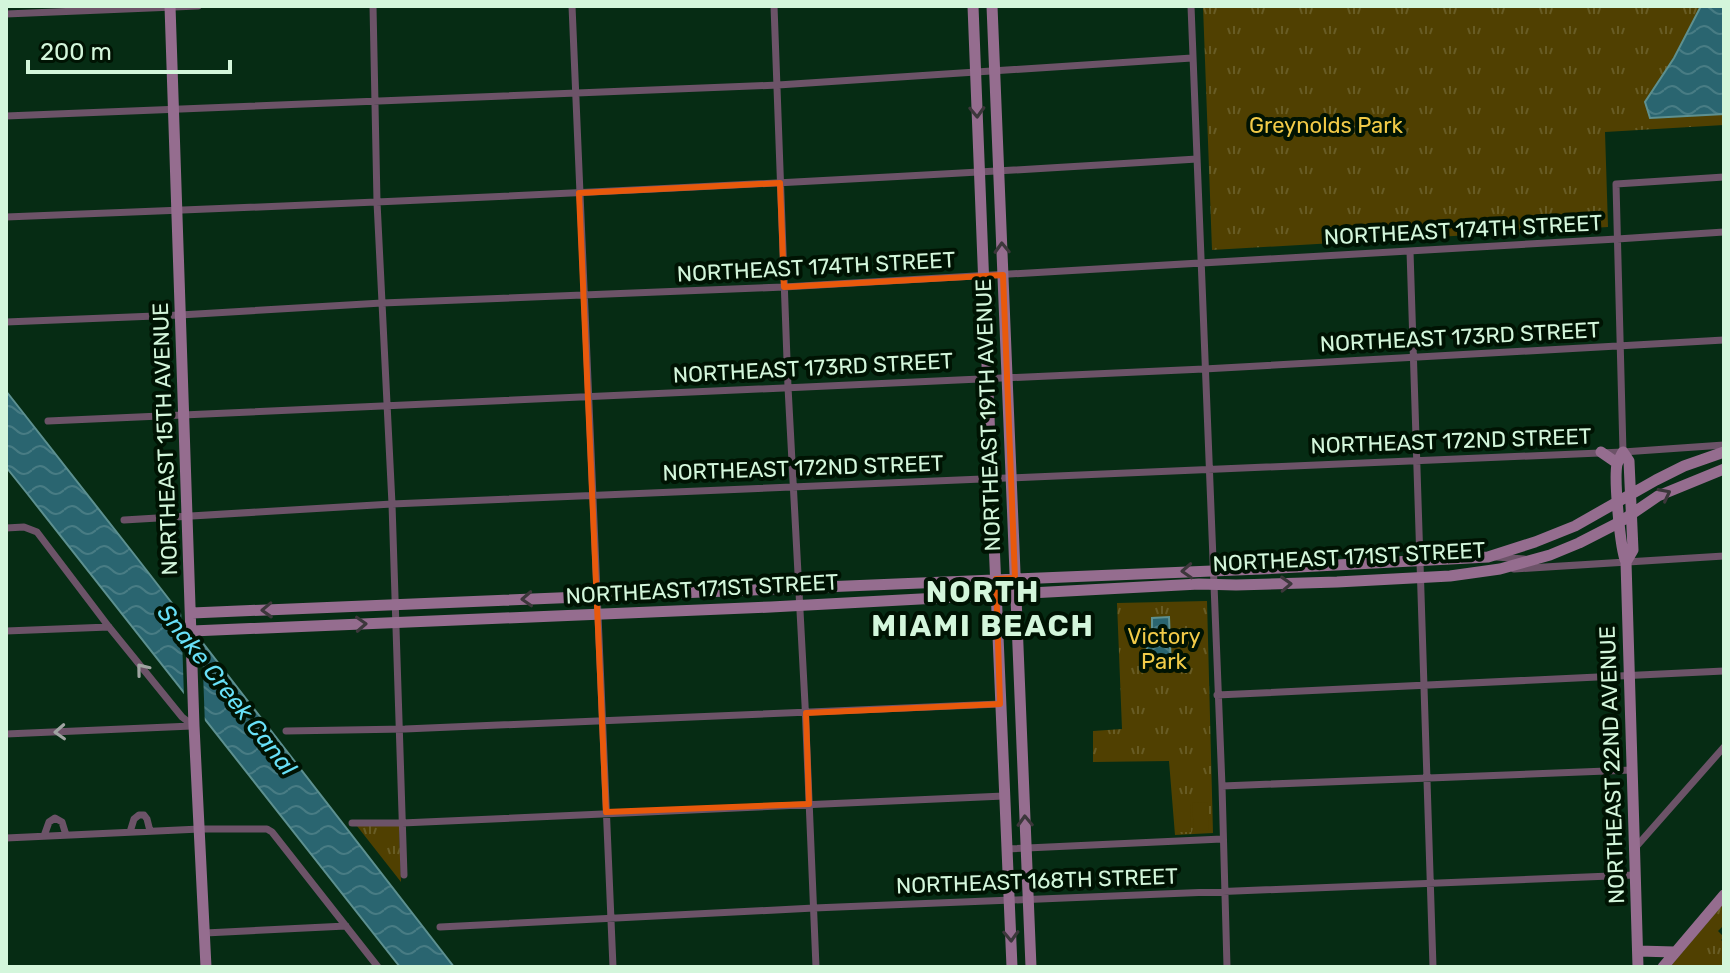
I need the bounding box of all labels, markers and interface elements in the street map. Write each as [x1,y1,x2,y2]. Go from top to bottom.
scale bar [28,24,230,74]
text: 200 m [40,38,112,66]
one-way arrow [969,106,986,119]
park label: Greynolds Park [1249,112,1404,139]
street label: NORTHEAST 174TH STREET [1323,209,1603,251]
one-way arrow [993,241,1010,254]
street label: NORTHEAST 174TH STREET [676,246,956,288]
street label: NORTHEAST 19TH AVENUE [970,278,1006,552]
street label: NORTHEAST 15TH AVENUE [147,302,183,576]
street label: NORTHEAST 173RD STREET [1319,316,1601,358]
street label: NORTHEAST 173RD STREET [672,347,954,389]
street label: NORTHEAST 172ND STREET [1310,423,1592,459]
street label: NORTHEAST 172ND STREET [662,450,944,486]
one-way arrow [1656,488,1671,503]
street label: NORTHEAST 171ST STREET [1212,536,1486,578]
one-way arrow [1180,563,1193,580]
street label: NORTHEAST 171ST STREET [565,568,839,610]
district label: NORTH MIAMI BEACH [871,574,1095,644]
one-way arrow [1280,575,1293,592]
one-way arrow [520,591,533,608]
water label: Snake Creek Canal [152,599,303,782]
one-way arrow [260,602,273,619]
one-way arrow [355,616,368,633]
park label: Victory Park [1127,623,1201,675]
street label: NORTHEAST 22ND AVENUE [1594,625,1630,905]
one-way arrow [137,663,152,678]
one-way arrow [53,723,66,740]
one-way arrow [1017,815,1034,828]
street label: NORTHEAST 168TH STREET [895,863,1179,899]
one-way arrow [1002,930,1019,943]

